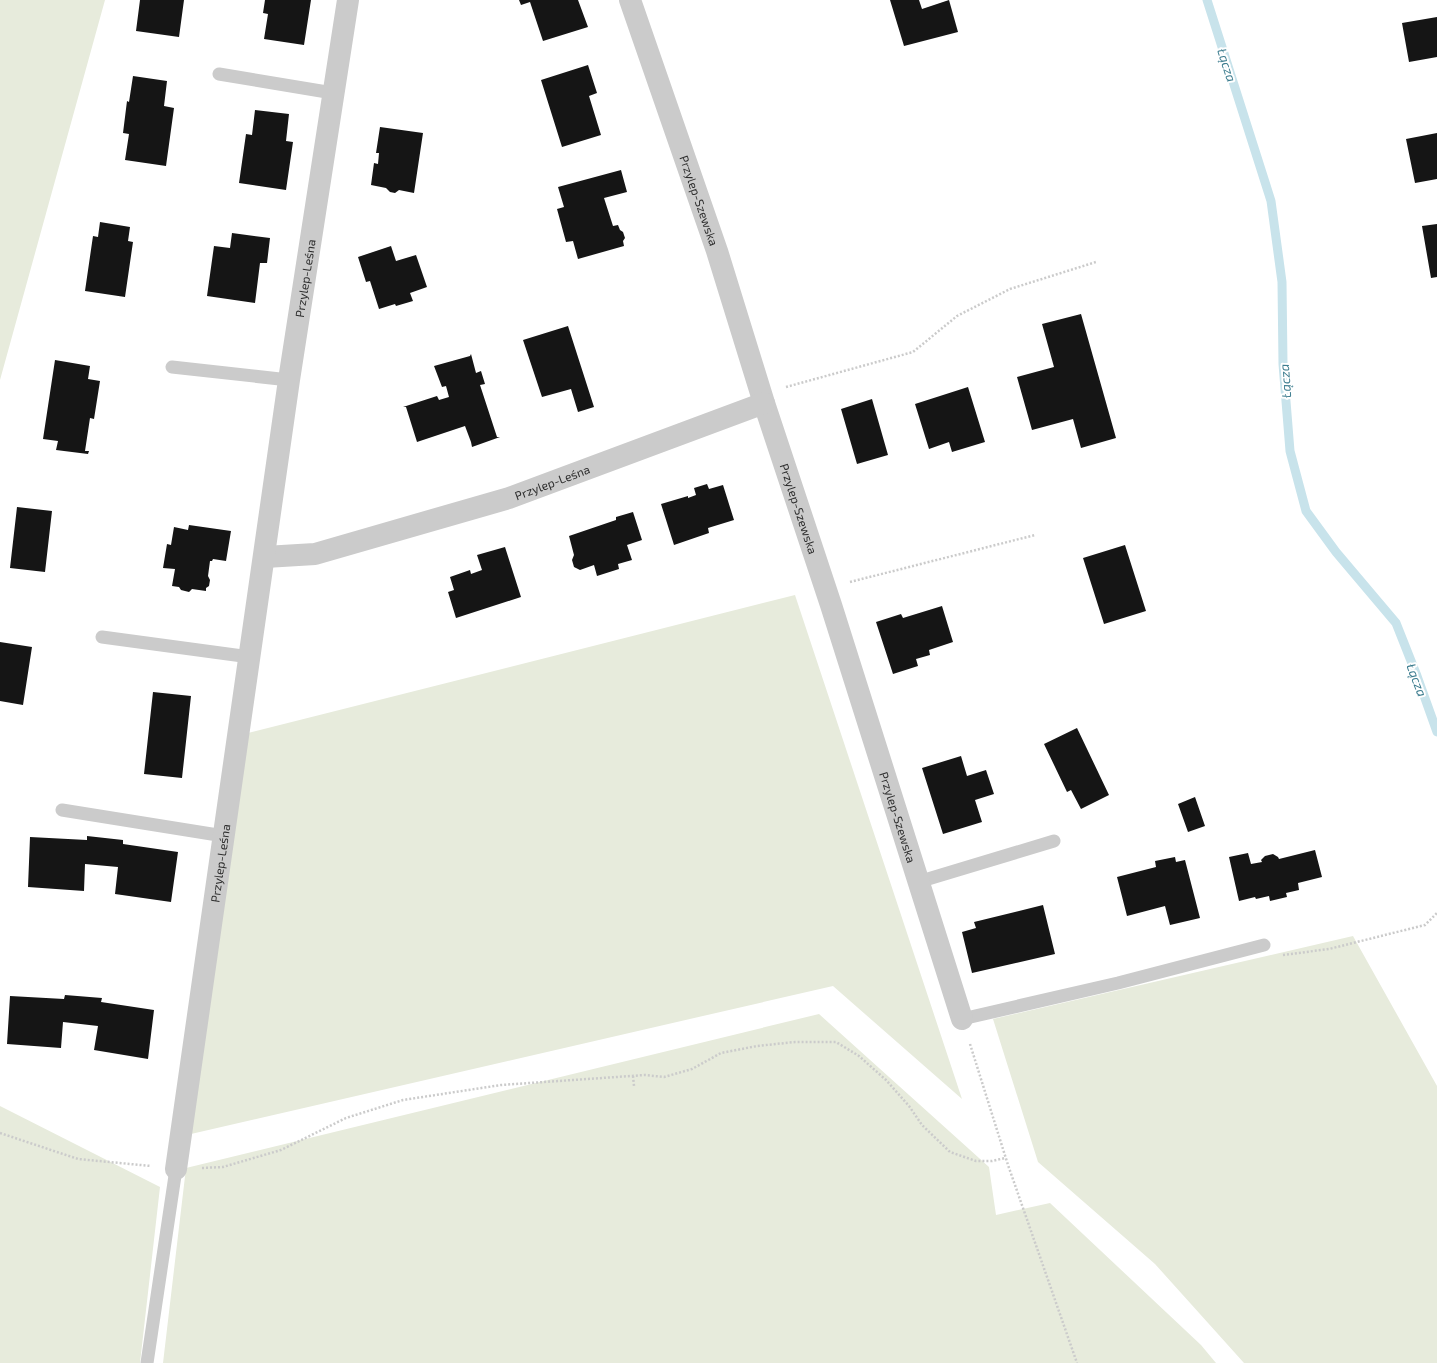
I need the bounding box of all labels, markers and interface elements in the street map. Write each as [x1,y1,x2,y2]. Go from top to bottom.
water label: Łącza [1214,46,1240,84]
street label: Przylep-Szewska [677,153,722,247]
street label: Przylep-Leśna [292,238,318,318]
water label: Łącza [1276,363,1294,399]
street label: Przylep-Szewska [777,461,821,556]
street label: Przylep-Leśna [513,462,592,502]
water label: Łącza [1403,661,1431,699]
street label: Przylep-Szewska [877,770,919,864]
street label: Przylep-Leśna [207,823,232,903]

